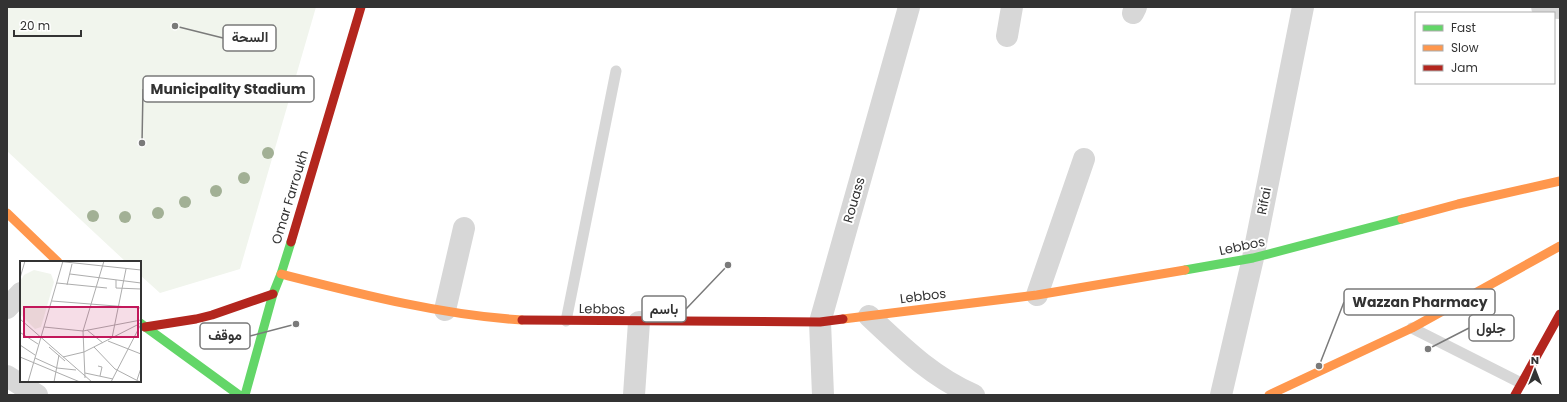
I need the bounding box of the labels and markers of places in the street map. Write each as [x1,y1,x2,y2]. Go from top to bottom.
callout: السحة [223,25,276,51]
callout: Municipality Stadium [143,76,314,102]
callout: Wazzan Pharmacy [1344,289,1495,315]
callout: باسم [642,296,686,322]
callout: جلول [1469,315,1514,341]
callout: موقف [200,323,250,349]

